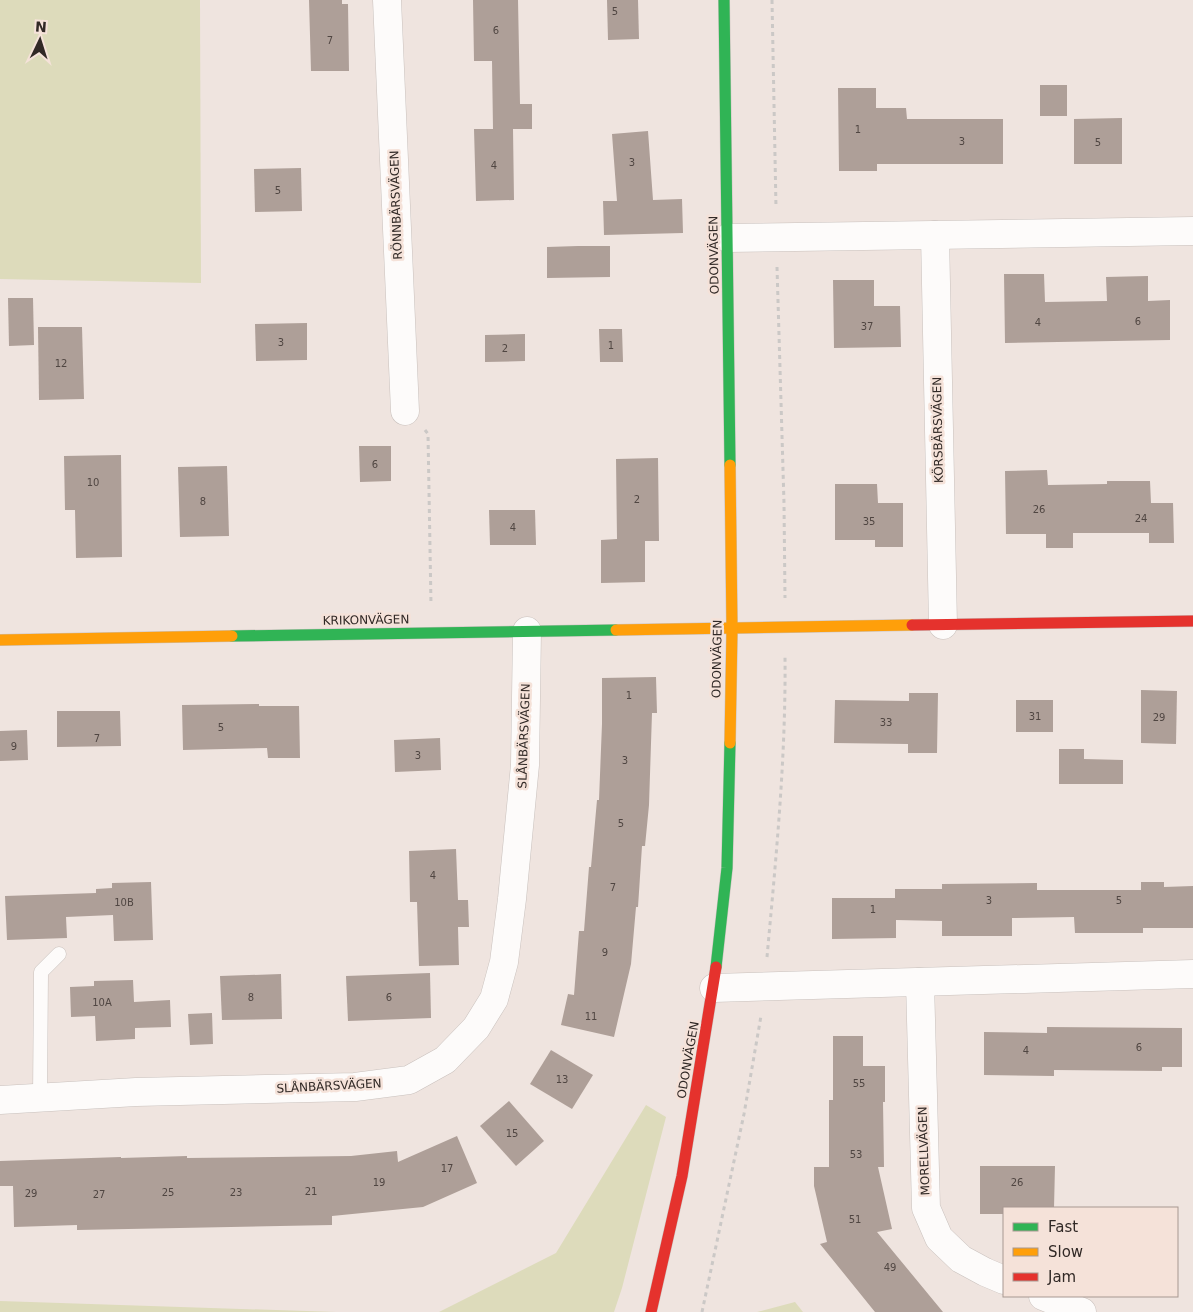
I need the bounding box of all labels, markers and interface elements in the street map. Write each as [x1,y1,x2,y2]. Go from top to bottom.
house number: 5 [612,6,618,17]
north arrow [15,15,65,65]
text: N [35,19,47,35]
house number: 6 [493,25,499,36]
house number: 7 [327,35,333,46]
house number: 1 [855,124,861,135]
house number: 3 [959,136,965,147]
house number: 5 [1095,137,1101,148]
street label: RÖNNBÄRSVÄGEN [385,150,405,260]
house number: 3 [629,157,635,168]
house number: 4 [491,160,497,171]
house number: 5 [275,185,281,196]
street label: ODONVÄGEN [705,216,722,294]
house number: 6 [1135,316,1141,327]
house number: 4 [1035,317,1041,328]
house number: 37 [861,321,873,332]
house number: 3 [278,337,284,348]
house number: 1 [608,340,614,351]
house number: 2 [502,343,508,354]
house number: 12 [55,358,67,369]
street label: KÖRSBÄRSVÄGEN [928,377,946,483]
house number: 6 [372,459,378,470]
house number: 10 [87,477,99,488]
house number: 2 [634,494,640,505]
house number: 8 [200,496,206,507]
house number: 26 [1033,504,1045,515]
house number: 24 [1135,513,1147,524]
house number: 35 [863,516,875,527]
house number: 4 [510,522,516,533]
street label: KRIKONVÄGEN [323,611,409,628]
street label: ODONVÄGEN [708,620,725,698]
street label: SLÅNBÄRSVÄGEN [514,683,533,789]
house number: 1 [626,690,632,701]
house number: 31 [1029,711,1041,722]
house number: 29 [1153,712,1165,723]
house number: 33 [880,717,892,728]
house number: 5 [218,722,224,733]
house number: 7 [94,733,100,744]
house number: 9 [11,741,17,752]
house number: 3 [415,750,421,761]
house number: 3 [622,755,628,766]
house number: 5 [618,818,624,829]
house number: 4 [430,870,436,881]
house number: 7 [610,882,616,893]
house number: 3 [986,895,992,906]
house number: 5 [1116,895,1122,906]
house number: 10B [114,897,134,908]
house number: 1 [870,904,876,915]
house number: 9 [602,947,608,958]
house number: 8 [248,992,254,1003]
house number: 6 [386,992,392,1003]
house number: 10A [92,997,112,1008]
house number: 11 [585,1011,597,1022]
street label: ODONVÄGEN [673,1020,702,1100]
house number: 6 [1136,1042,1142,1053]
house number: 4 [1023,1045,1029,1056]
house number: 13 [556,1074,568,1085]
street label: SLÅNBÄRSVÄGEN [276,1075,382,1096]
house number: 55 [853,1078,865,1089]
street label: MORELLVÄGEN [914,1106,933,1196]
house number: 15 [506,1128,518,1139]
house number: 53 [850,1149,862,1160]
house number: 17 [441,1163,453,1174]
house number: 19 [373,1177,385,1188]
house number: 26 [1011,1177,1023,1188]
house number: 21 [305,1186,317,1197]
house number: 25 [162,1187,174,1198]
house number: 23 [230,1187,242,1198]
house number: 29 [25,1188,37,1199]
house number: 27 [93,1189,105,1200]
legend [1003,1207,1178,1297]
house number: 51 [849,1214,861,1225]
text: Fast [1048,1218,1078,1236]
text: Slow [1048,1243,1083,1261]
house number: 49 [884,1262,896,1273]
text: Jam [1047,1268,1076,1286]

